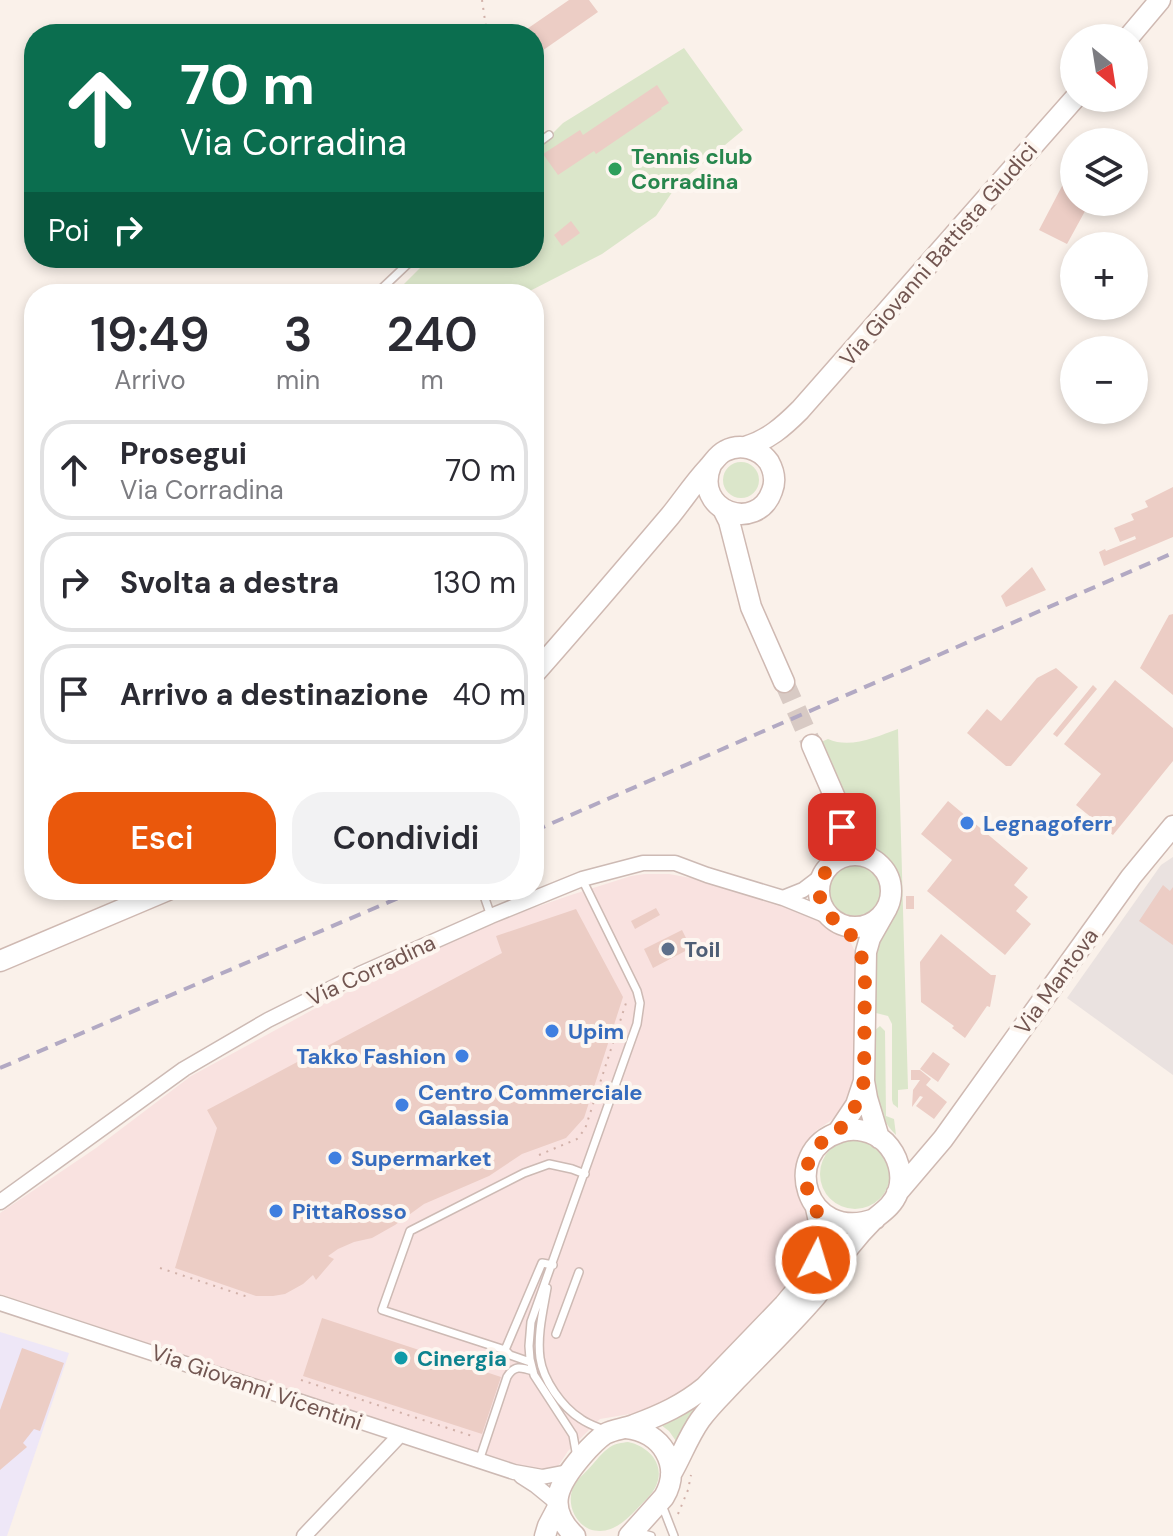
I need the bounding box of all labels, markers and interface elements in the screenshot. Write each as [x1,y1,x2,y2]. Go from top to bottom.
north arrow [1060,24,1148,112]
map controls [1060,24,1148,424]
text: 70 m [180,48,315,121]
icon: ahead [48,56,152,160]
text: Via Corradina [180,119,407,166]
button: layers [1060,128,1148,216]
street label: Via Giovanni Battista Giudici [833,136,1044,372]
place label: Tennis club Corradina [631,142,753,196]
marker: Tennis club Corradina [606,160,624,178]
icon: right [106,208,150,252]
text: Poi [48,211,90,250]
button: + [1060,232,1148,320]
text: 19:49 [90,303,210,366]
text: 3 [284,303,312,366]
text: 240 [386,303,478,366]
button: − [1060,336,1148,424]
text: Arrivo [114,363,186,397]
text: min [276,363,320,397]
text: m [421,363,444,397]
text: Prosegui [120,434,247,473]
icon: ahead [52,448,96,492]
text: 70 m [445,451,516,490]
text: Via Corradina [120,473,284,507]
icon: right [52,560,96,604]
text: Svolta a destra [120,563,339,602]
text: 130 m [434,563,516,602]
icon: arrive [52,672,96,716]
text: Arrivo a destinazione [120,675,429,714]
text: 40 m [453,675,526,714]
button: Esci [48,792,276,884]
button: Condividi [292,792,520,884]
pin [808,793,876,861]
icon: arrive [820,805,864,849]
place label: Legnagoferr [983,809,1112,838]
marker: Legnagoferr [958,814,976,832]
street label: Via Mantova [1008,922,1105,1040]
street label: Via Corradina [302,928,440,1013]
place label: Toil [684,935,720,964]
marker: Toil [659,940,677,958]
place label: Upim [568,1017,624,1046]
marker: Upim [543,1022,561,1040]
place label: Takko Fashion [296,1042,446,1071]
marker: Takko Fashion [453,1047,471,1065]
place label: Centro Commerciale Galassia [418,1078,643,1132]
marker: Centro Commerciale Galassia [393,1096,411,1114]
place label: Supermarket [351,1144,492,1173]
marker: Supermarket [326,1149,344,1167]
place label: PittaRosso [292,1197,407,1226]
marker: PittaRosso [267,1202,285,1220]
position arrow [774,1218,858,1302]
street label: Via Giovanni Vicentini [148,1338,366,1437]
place label: Cinergia [417,1344,507,1373]
marker: Cinergia [392,1349,410,1367]

